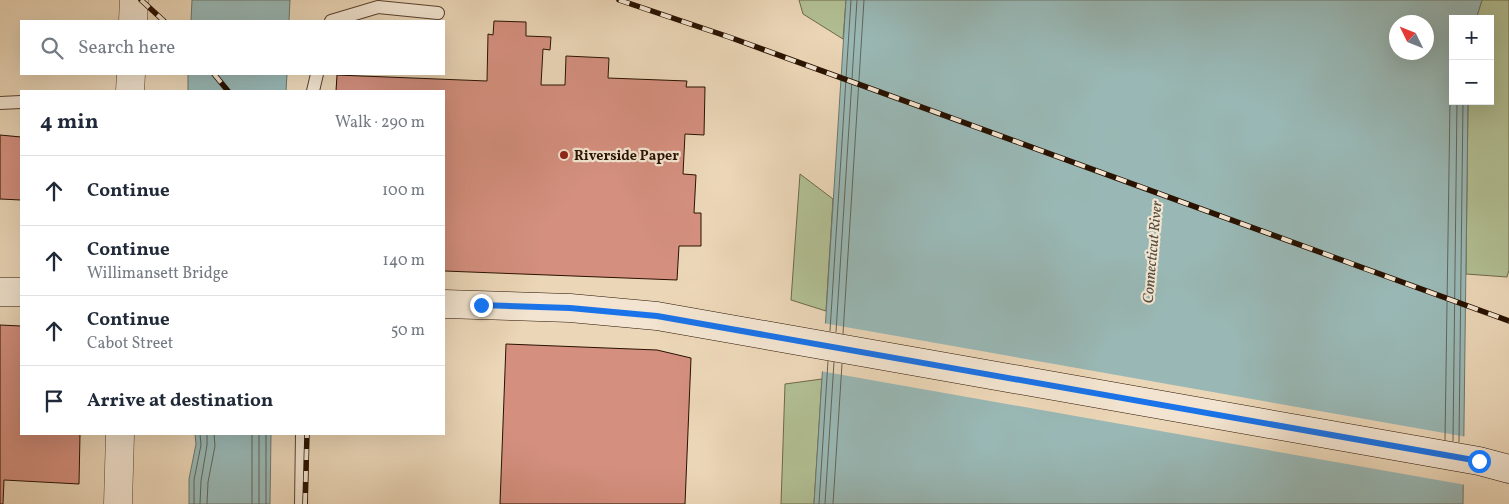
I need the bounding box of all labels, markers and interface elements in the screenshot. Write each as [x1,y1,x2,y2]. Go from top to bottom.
north arrow [1389,15,1434,60]
map controls [1449,15,1494,105]
button: + [1449,15,1494,60]
search box [20,20,445,75]
icon: search [38,34,66,62]
text: Search here [78,35,175,61]
button: − [1449,60,1494,105]
text: 4 min [40,108,99,137]
text: Walk · 290 m [335,112,425,134]
place label: Riverside Paper [574,147,679,166]
marker: Riverside Paper [558,149,570,161]
icon: ahead [40,177,68,205]
text: Continue [87,178,170,204]
text: 100 m [382,180,425,202]
water label: Connecticut River [1139,200,1168,304]
text: Continue [87,237,170,263]
icon: ahead [40,247,68,275]
text: 140 m [383,250,425,272]
text: Willimansett Bridge [87,263,228,285]
route end [470,294,493,317]
text: Continue [87,307,170,333]
icon: ahead [40,317,68,345]
text: 50 m [391,320,425,342]
text: Cabot Street [87,333,173,355]
icon: arrive [40,387,68,415]
text: Arrive at destination [87,388,273,414]
route start [1468,450,1491,473]

